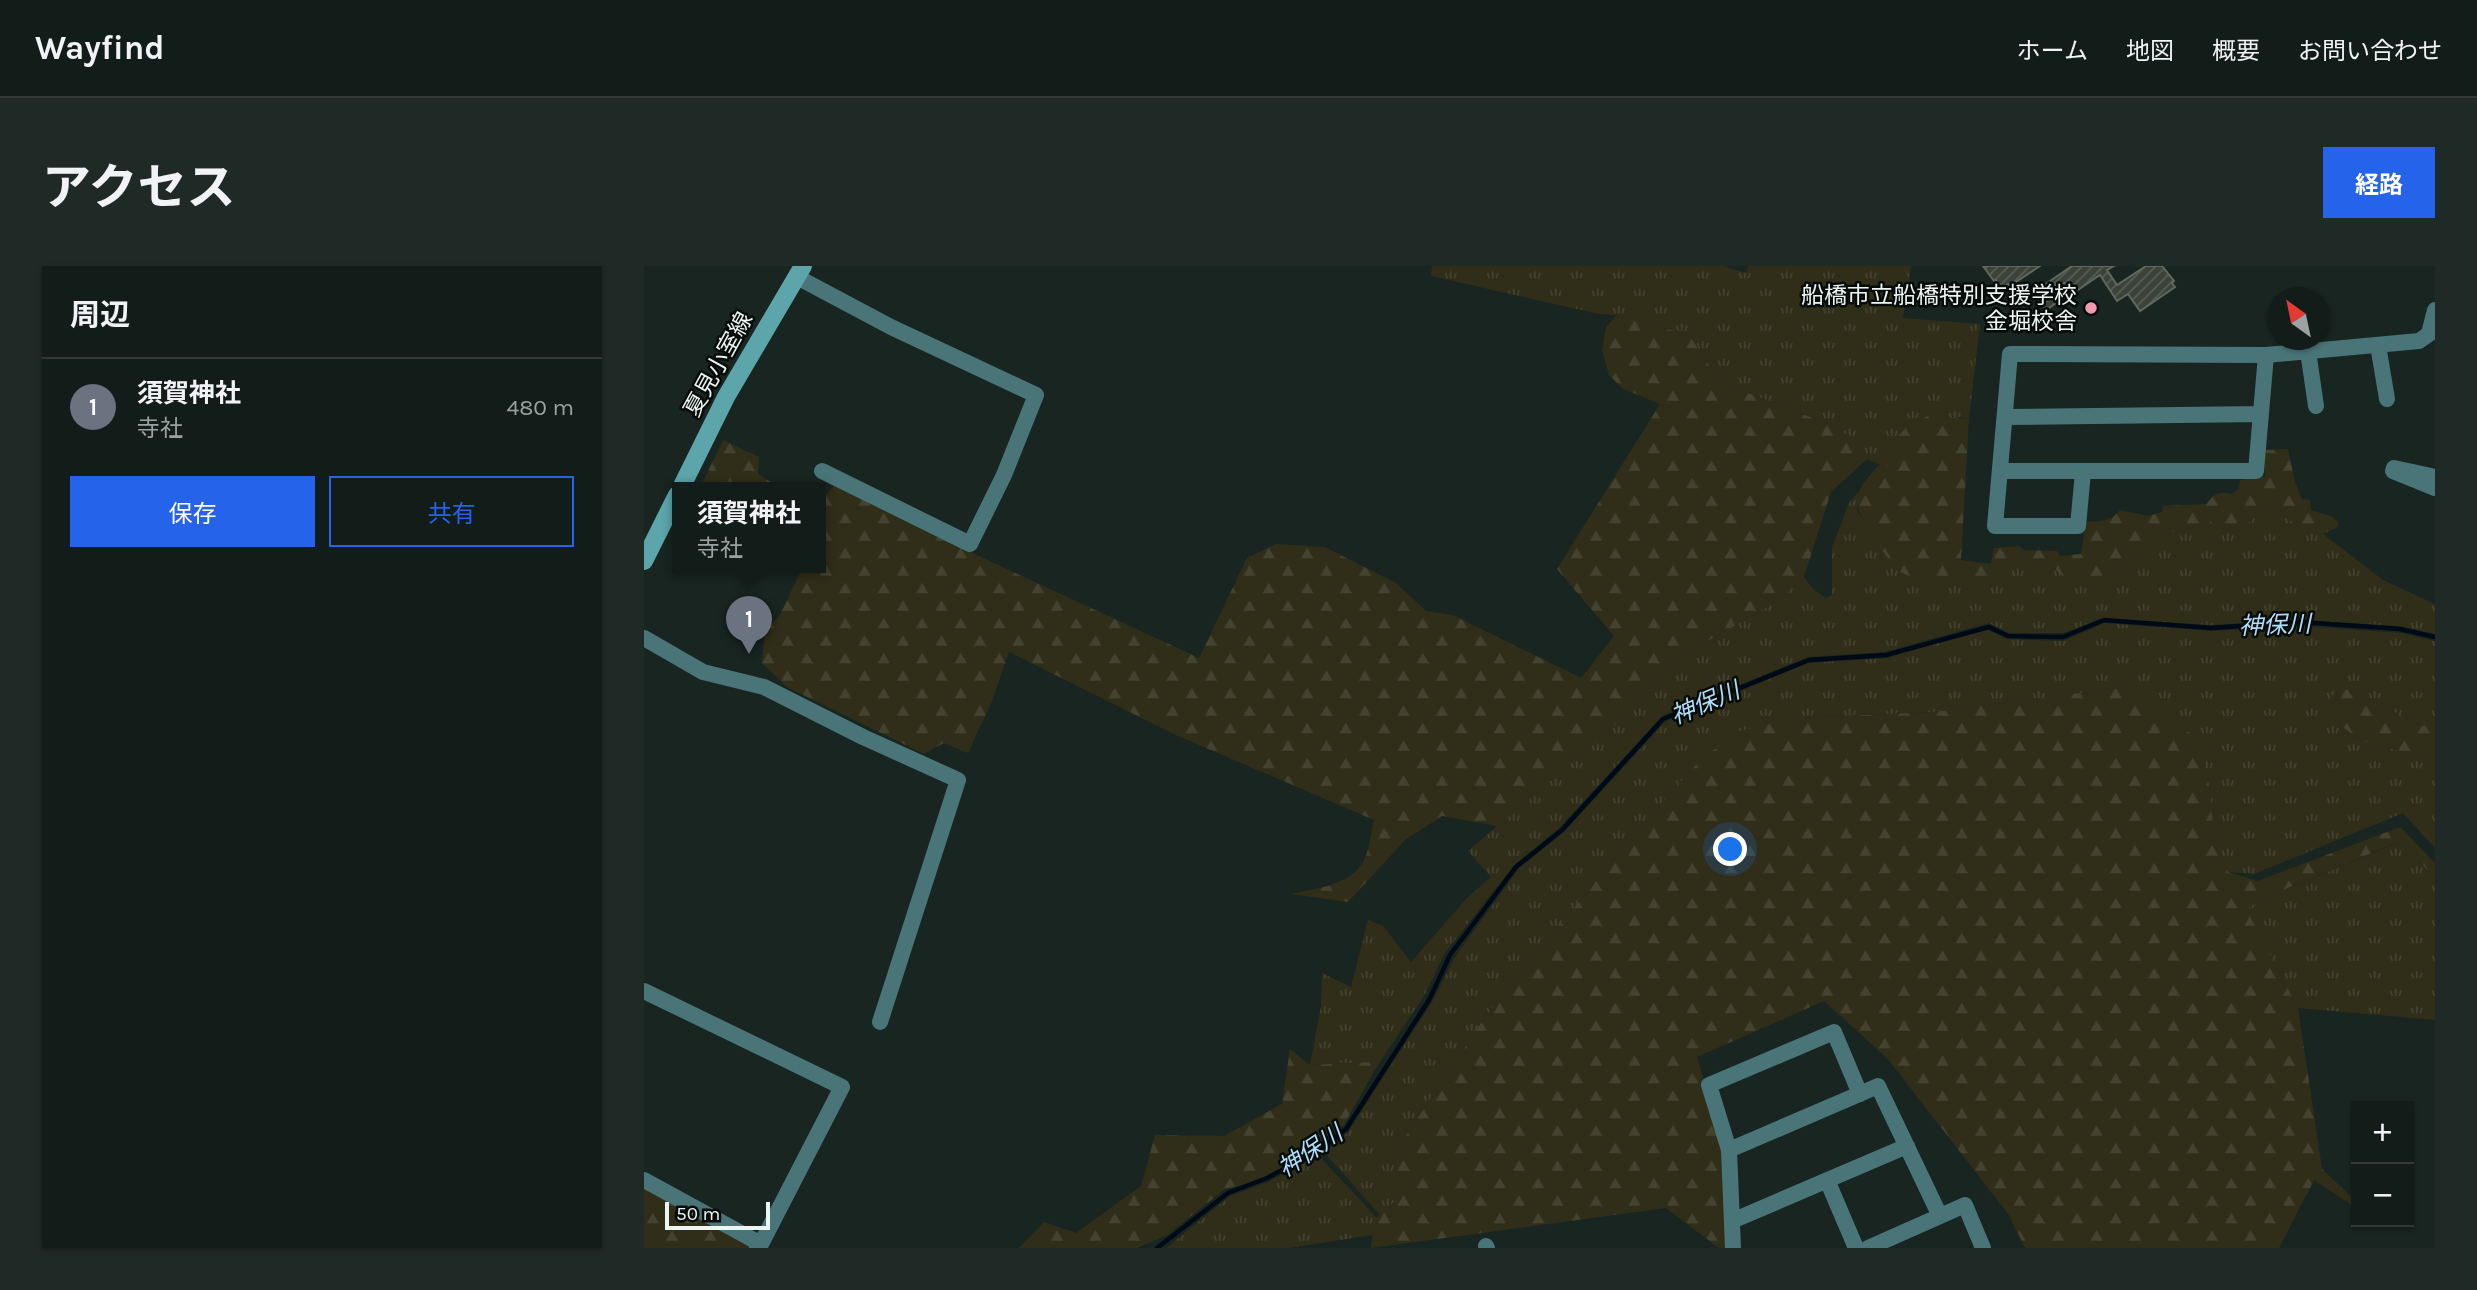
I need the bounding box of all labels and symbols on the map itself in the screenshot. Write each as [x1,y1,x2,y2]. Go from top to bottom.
place label: 船橋市立船橋特別支援学校 金堀校舎 [1801,282,2077,335]
north arrow [2267,287,2330,350]
marker: 船橋市立船橋特別支援学校 金堀校舎 [2083,300,2099,316]
street label: 夏見小室線 [679,307,758,421]
pin: 1 [726,596,772,654]
water label: 神保川 [2239,610,2314,640]
water label: 神保川 [1666,675,1746,730]
your location [1713,832,1747,866]
water label: 神保川 [1272,1118,1350,1183]
scale bar [665,1199,770,1231]

